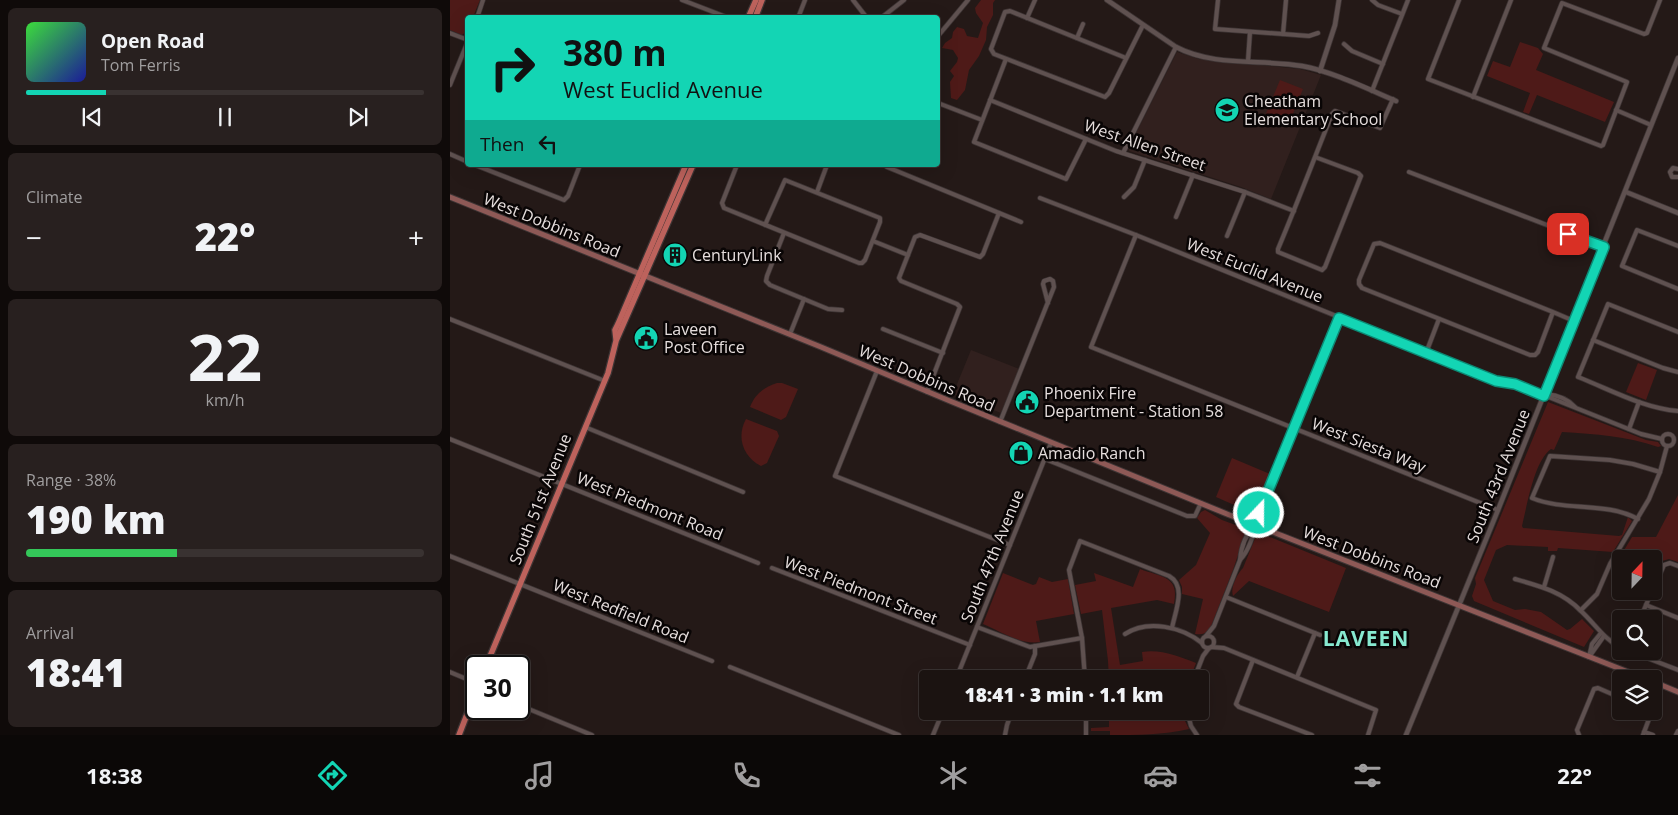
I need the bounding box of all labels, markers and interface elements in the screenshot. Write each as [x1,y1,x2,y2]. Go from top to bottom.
text: Open Road [101,28,205,54]
text: 380 m [563,29,667,76]
icon: right [480,35,545,100]
text: Tom Ferris [101,54,180,76]
text: West Euclid Avenue [563,74,763,104]
place label: Cheatham Elementary School [1244,90,1382,130]
school or university icon: Cheatham Elementary School [1214,97,1240,123]
icon: previous [78,103,106,131]
icon: pause [211,103,239,131]
icon: next [344,103,372,131]
street label: West Allen Street [1081,114,1209,176]
icon: left [534,130,562,158]
text: Then [480,131,524,157]
text: Climate [26,186,83,208]
street label: West Dobbins Road [480,187,624,263]
text: 22° [195,210,255,262]
pin [1547,213,1589,255]
text: − [26,218,42,256]
text: + [408,218,424,256]
icon: arrive [1554,220,1582,248]
street label: West Euclid Avenue [1183,233,1327,307]
building icon: CenturyLink [662,242,688,268]
place label: CenturyLink [692,244,782,266]
text: 22 [188,312,262,400]
place label: Laveen Post Office [664,318,745,358]
public building icon: Laveen Post Office [633,325,659,351]
street label: West Dobbins Road [856,339,998,417]
place label: Phoenix Fire Department - Station 58 [1044,382,1223,422]
text: km/h [206,389,244,411]
public building icon: Phoenix Fire Department - Station 58 [1014,389,1040,415]
street label: South 43rd Avenue [1461,406,1535,546]
street label: West Siesta Way [1309,412,1430,478]
street label: South 51st Avenue [504,430,576,568]
shop icon: Amadio Ranch [1008,440,1034,466]
place label: Amadio Ranch [1038,442,1145,464]
street label: West Piedmont Road [574,467,726,545]
text: Range · 38% [26,469,116,491]
street label: South 47th Avenue [955,486,1029,626]
position arrow [1232,486,1284,538]
text: 190 km [26,493,166,545]
street label: West Dobbins Road [1300,521,1444,593]
north arrow [1612,550,1662,600]
map controls [1612,550,1662,720]
street label: West Piedmont Street [781,551,941,629]
street label: West Redfield Road [550,574,692,648]
button: search [1612,610,1662,660]
text: Arrival [26,622,74,644]
district label: LAVEEN [1323,624,1409,652]
text: 18:41 [26,646,126,698]
speed limit sign: 30 [465,655,530,720]
button: layers [1612,670,1662,720]
text: 18:41 · 3 min · 1.1 km [965,682,1163,708]
icon: directions [315,758,350,793]
icon: music [522,758,557,793]
icon: phone [729,758,764,793]
icon: climate [936,758,971,793]
icon: car [1143,758,1178,793]
icon: filters [1350,758,1385,793]
text: 18:38 [86,760,143,790]
text: 22° [1557,760,1592,790]

